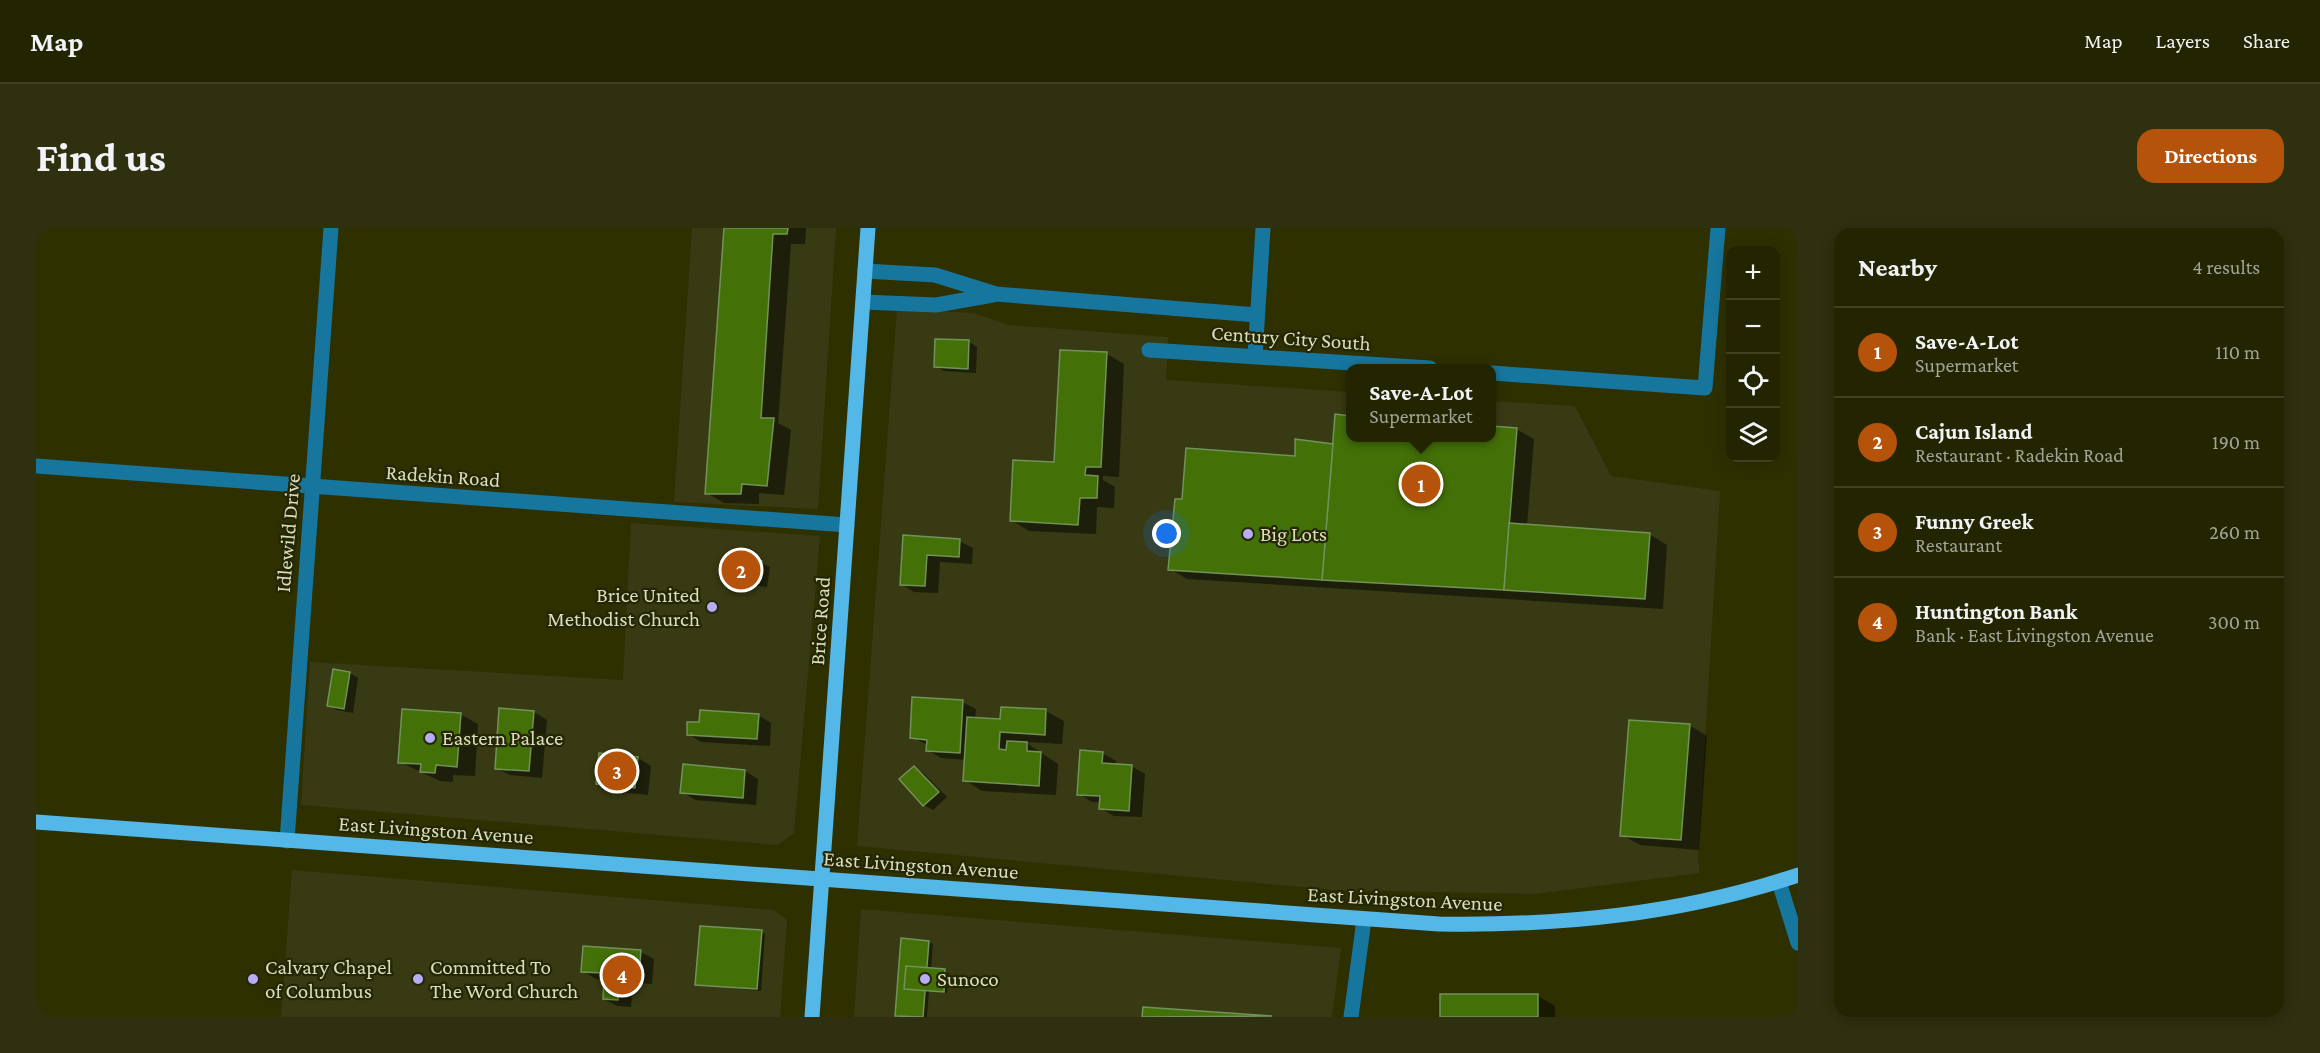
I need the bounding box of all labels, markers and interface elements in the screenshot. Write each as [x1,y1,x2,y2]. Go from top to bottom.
text: Map [30,26,83,57]
text: Map [2084,29,2123,53]
text: Layers [2156,29,2210,53]
text: Share [2243,29,2290,53]
button: Directions [2137,129,2284,183]
text: Find us [36,133,166,180]
map controls [1726,246,1780,462]
button: + [1726,246,1780,300]
text: Nearby [1858,253,1937,282]
text: 4 results [2193,256,2260,278]
button: − [1726,300,1780,354]
street label: Century City South [1210,320,1372,356]
text: Save-A-Lot [1915,329,2018,354]
text: 1 [1874,341,1881,363]
text: 110 m [2216,341,2260,363]
button: locate [1726,354,1780,408]
text: Supermarket [1915,354,2018,376]
popup [1346,364,1496,442]
text: Save-A-Lot [1369,380,1473,405]
text: Supermarket [1369,405,1473,427]
button: layers [1726,408,1780,462]
text: Cajun Island [1915,419,2033,444]
text: 2 [1872,431,1883,453]
text: 190 m [2212,431,2260,453]
text: Restaurant · Radekin Road [1915,444,2124,466]
street label: Radekin Road [385,460,501,492]
pin: 1 [1402,462,1440,506]
street label: Idlewild Drive [271,473,305,593]
text: Funny Greek [1915,509,2033,534]
your location [1152,519,1181,548]
text: 3 [1873,521,1882,543]
text: 260 m [2209,521,2260,543]
place label: Big Lots [1260,522,1327,546]
marker: Big Lots [1241,527,1255,541]
text: Restaurant [1915,534,2002,556]
pin: 2 [722,548,760,592]
street label: Brice Road [805,576,835,666]
place label: Brice United Methodist Church [547,583,700,631]
text: Huntington Bank [1915,599,2078,624]
marker: Brice United Methodist Church [705,600,719,614]
text: 4 [1872,611,1883,633]
text: 300 m [2208,611,2260,633]
text: Bank · East Livingston Avenue [1915,624,2154,646]
place label: Eastern Palace [442,726,563,750]
marker: Eastern Palace [423,731,437,745]
pin: 3 [598,748,636,794]
street label: East Livingston Avenue [338,811,534,849]
street label: East Livingston Avenue [823,846,1019,884]
street label: East Livingston Avenue [1307,882,1503,916]
pin: 4 [602,952,642,998]
place label: Calvary Chapel of Columbus [265,955,392,1003]
place label: Committed To The Word Church [430,955,578,1003]
place label: Sunoco [937,967,999,991]
marker: Calvary Chapel of Columbus [246,972,260,986]
marker: Committed To The Word Church [411,972,425,986]
marker: Sunoco [918,972,932,986]

